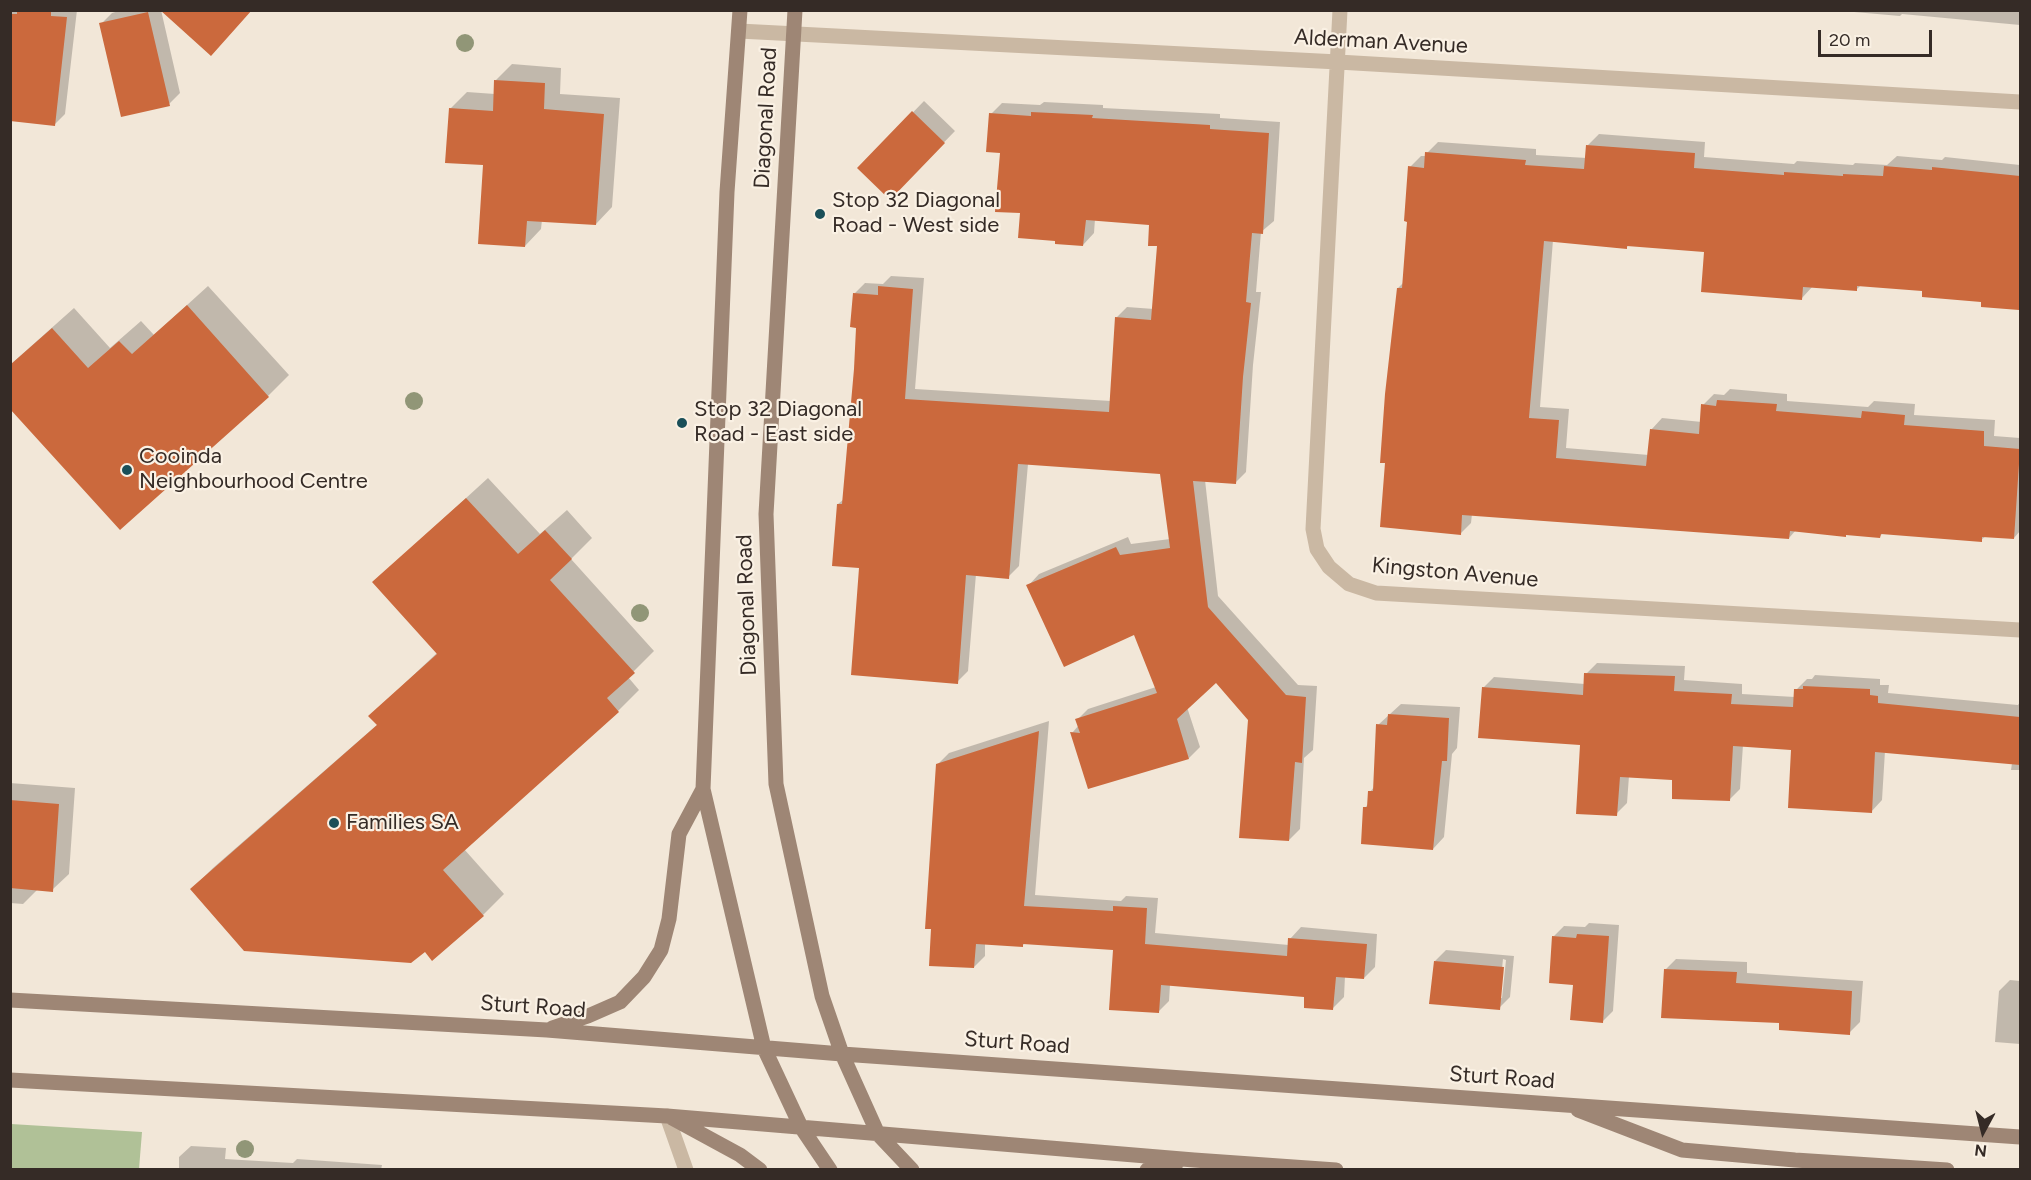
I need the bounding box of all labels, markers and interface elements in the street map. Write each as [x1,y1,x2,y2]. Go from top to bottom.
scale bar [1821,18,1935,56]
street label: Alderman Avenue [1293,24,1469,60]
text: 20 m [1829,29,1870,51]
street label: Diagonal Road [749,47,783,189]
place label: Stop 32 Diagonal Road - West side [832,188,1000,240]
marker: Stop 32 Diagonal Road - West side [813,207,827,221]
place label: Stop 32 Diagonal Road - East side [694,397,862,448]
marker: Stop 32 Diagonal Road - East side [675,416,689,430]
place label: Cooinda Neighbourhood Centre [139,444,368,496]
marker: Cooinda Neighbourhood Centre [120,463,134,477]
street label: Diagonal Road [731,534,763,676]
street label: Kingston Avenue [1371,553,1539,593]
place label: Families SA [346,810,459,836]
marker: Families SA [327,816,341,830]
street label: Sturt Road [479,990,587,1024]
street label: Sturt Road [963,1026,1071,1060]
street label: Sturt Road [1448,1061,1556,1095]
north arrow [1953,1102,2013,1162]
text: N [1973,1140,1988,1161]

